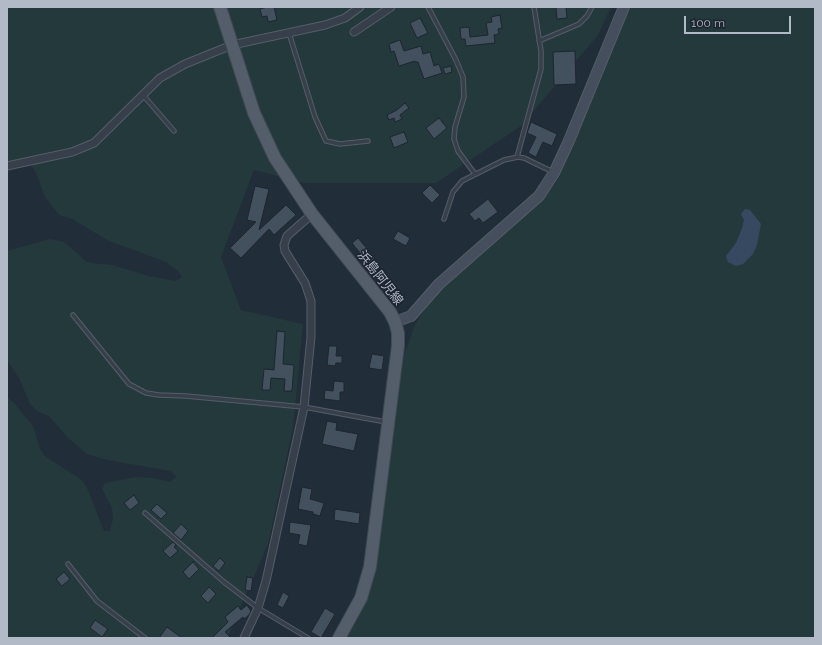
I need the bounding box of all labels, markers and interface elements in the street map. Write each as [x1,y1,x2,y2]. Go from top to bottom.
scale bar [686,8,793,34]
text: 100 m [691,16,725,30]
street label: 浜島阿児線 [354,248,406,308]

